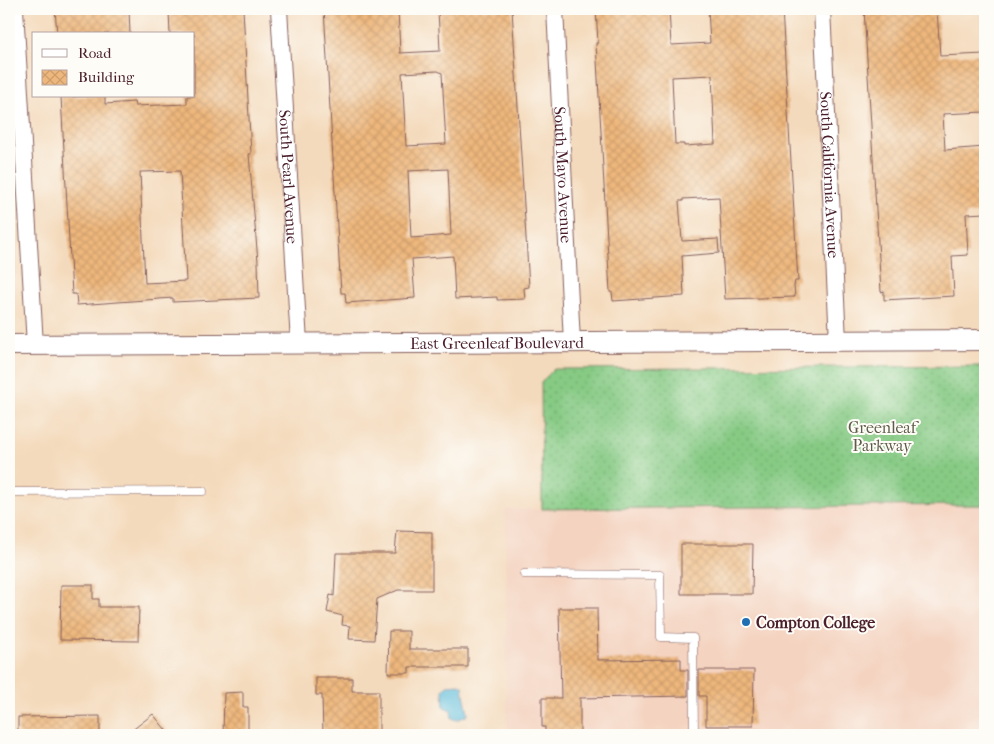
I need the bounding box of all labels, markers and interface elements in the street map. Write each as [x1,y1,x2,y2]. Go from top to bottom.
legend [32,32,195,98]
text: Road [78,44,112,62]
text: Building [78,68,135,86]
street label: South California Avenue [816,91,843,259]
street label: South Mayo Avenue [550,106,576,244]
street label: South Pearl Avenue [275,109,302,244]
street label: East Greenleaf Boulevard [410,333,584,353]
park label: Greenleaf Parkway [848,418,920,455]
place label: Compton College [756,613,875,633]
marker: Compton College [740,616,752,628]

